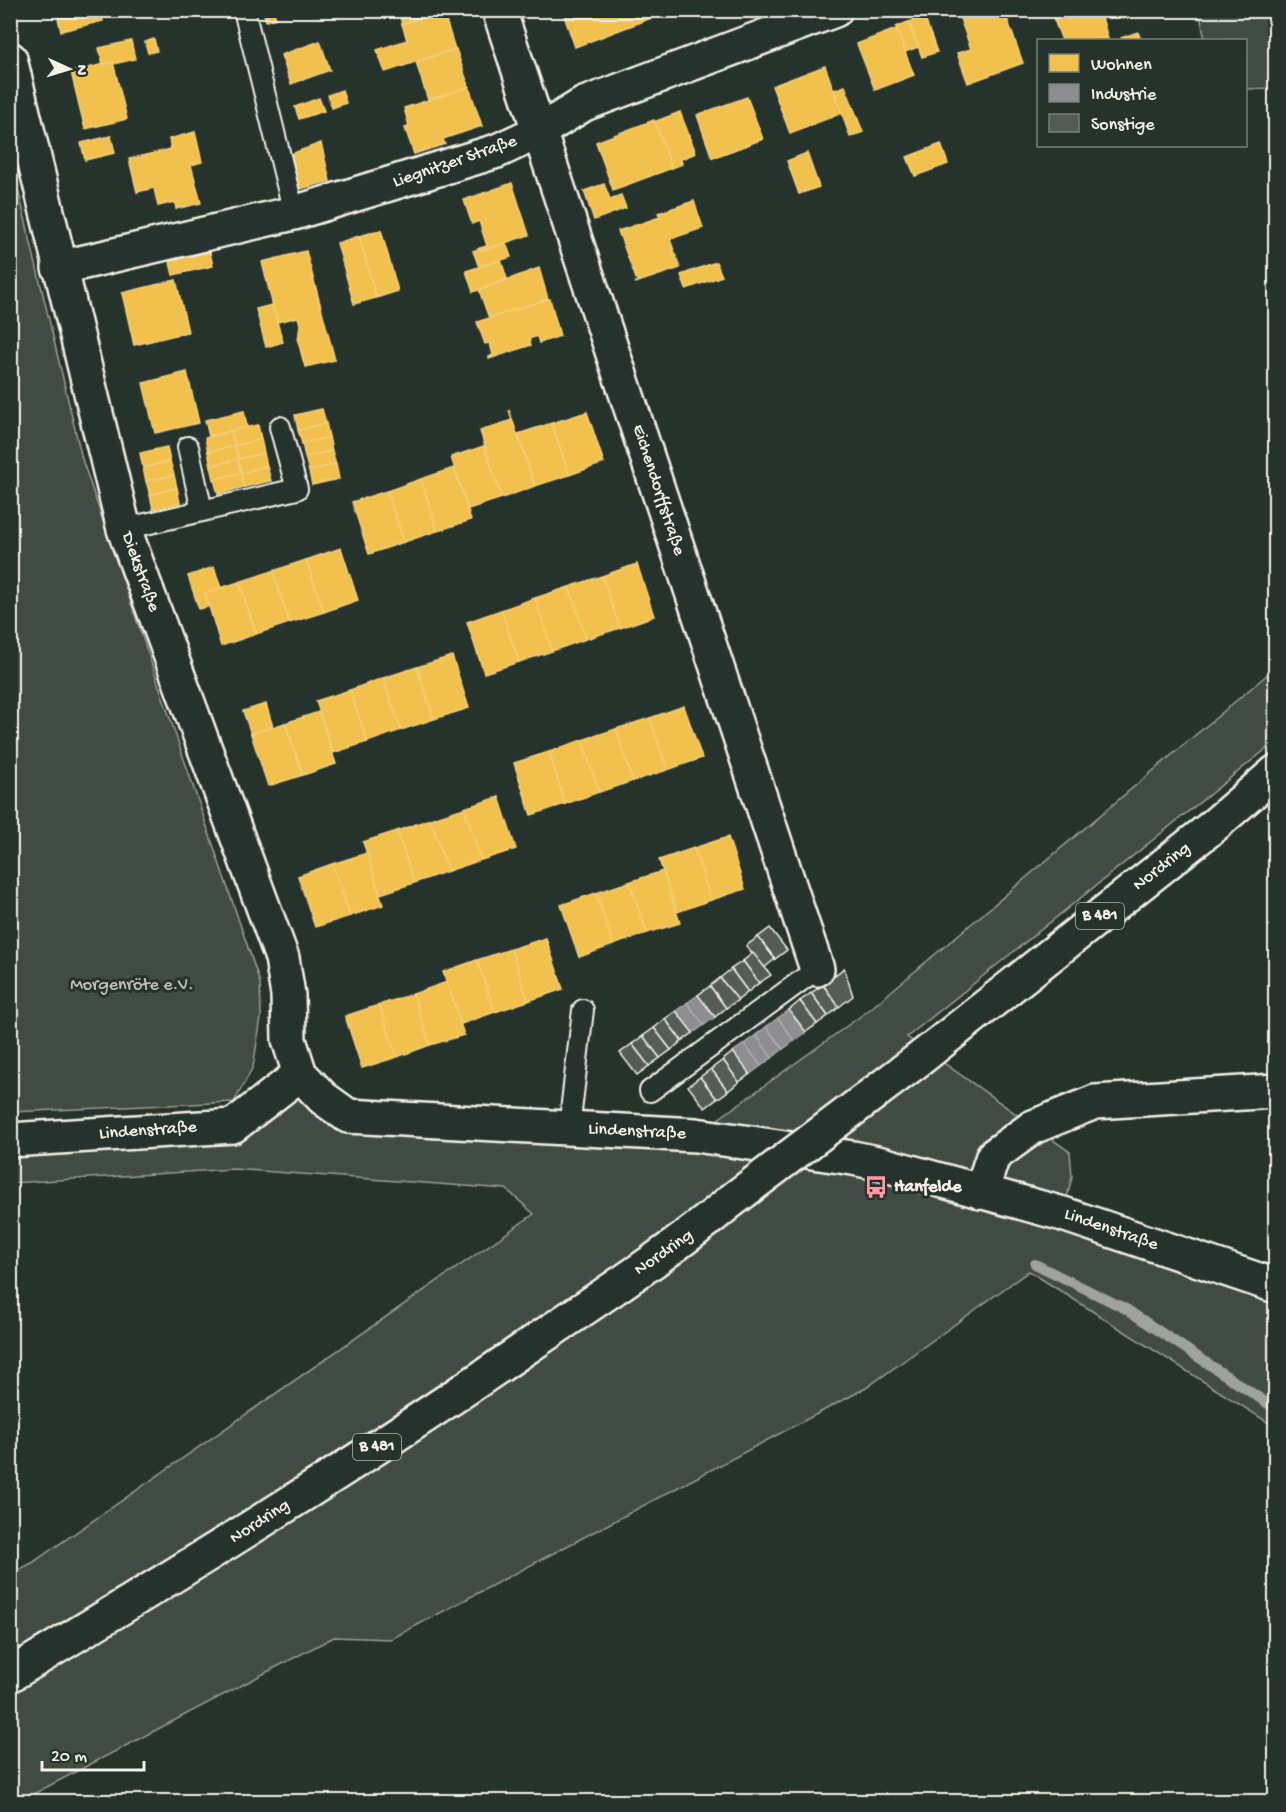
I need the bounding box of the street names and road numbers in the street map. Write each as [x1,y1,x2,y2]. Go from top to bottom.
street label: Liegnitzer Straße [390,131,521,193]
street label: Eichendorffstraße [627,422,689,559]
street label: Diekstraße [116,528,164,615]
street label: Nordring [1129,838,1195,896]
road number: B 481 [1076,903,1124,929]
street label: Lindenstraße [98,1117,198,1145]
street label: Lindenstraße [588,1119,687,1145]
street label: Lindenstraße [1061,1204,1161,1256]
street label: Nordring [631,1225,697,1281]
road number: B 481 [353,1434,401,1460]
street label: Nordring [226,1495,294,1549]

